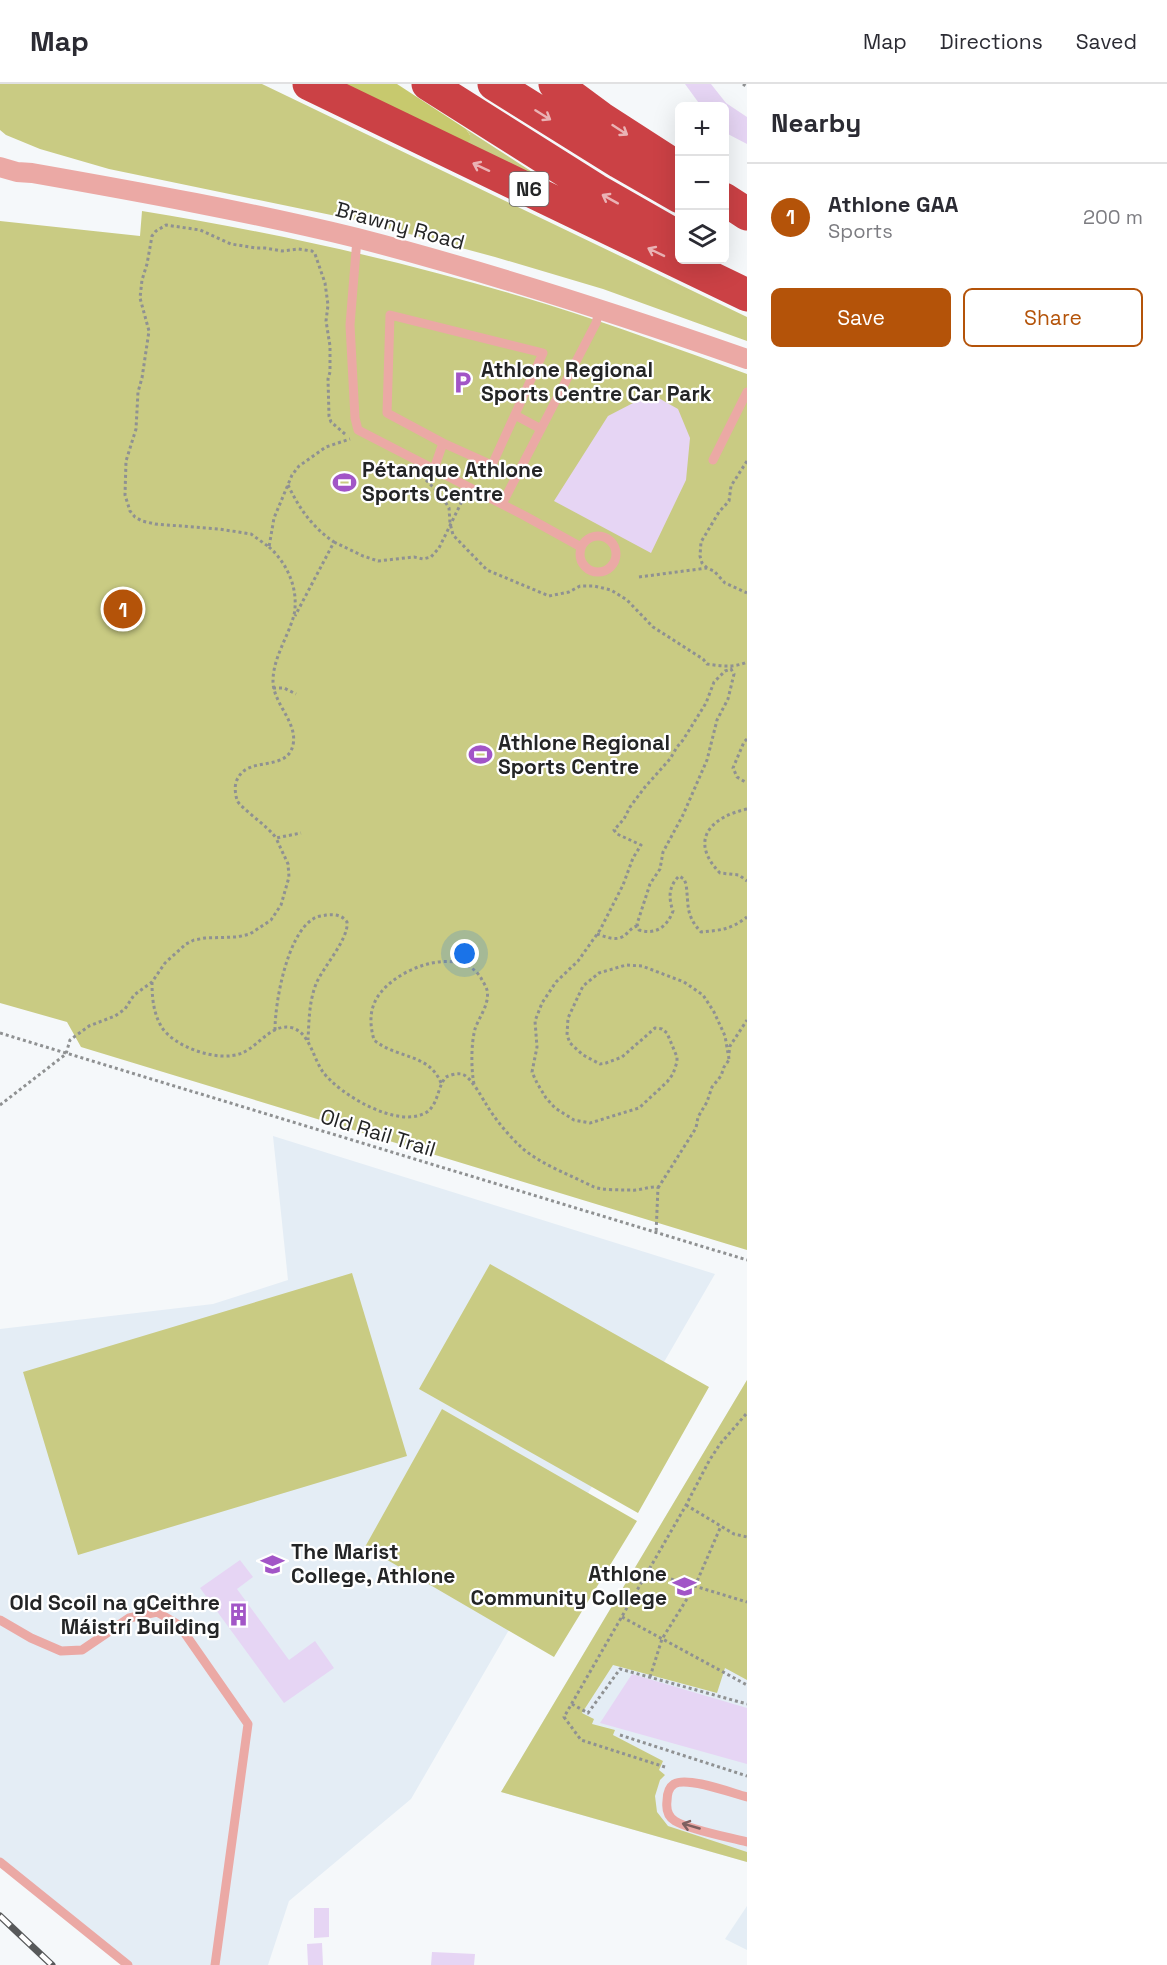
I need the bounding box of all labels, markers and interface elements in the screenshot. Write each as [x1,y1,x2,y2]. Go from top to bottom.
text: Map [30,23,89,59]
text: Map [863,28,907,55]
text: Directions [940,28,1043,55]
text: Saved [1076,28,1137,55]
map controls [675,102,729,264]
button: + [675,102,729,156]
text: Nearby [771,106,861,140]
one-way arrow [535,109,551,121]
one-way arrow [611,124,627,136]
button: − [675,156,729,210]
one-way arrow [473,160,491,172]
road number: N6 [510,172,548,206]
text: Athlone GAA [828,190,959,218]
one-way arrow [602,192,619,204]
street label: Brawny Road [333,195,468,256]
text: 1 [786,204,795,230]
text: 200 m [1083,204,1143,230]
button: layers [675,210,729,264]
text: Sports [828,218,893,244]
one-way arrow [648,246,666,258]
button: Save [771,288,951,347]
button: Share [963,288,1143,347]
place label: Athlone Regional Sports Centre Car Park [481,356,712,407]
parking icon: Athlone Regional Sports Centre Car Park [450,369,476,395]
place label: Pétanque Athlone Sports Centre [362,456,543,507]
sports icon: Pétanque Athlone Sports Centre [331,469,357,495]
pin: 1 [104,586,142,632]
place label: Athlone Regional Sports Centre [498,729,670,780]
sports icon: Athlone Regional Sports Centre [467,742,493,768]
your location [450,939,479,968]
street label: Old Rail Trail [317,1102,439,1163]
place label: The Marist College, Athlone [291,1538,455,1589]
school or university icon: The Marist College, Athlone [260,1551,286,1577]
place label: Athlone Community College [470,1560,667,1611]
school or university icon: Athlone Community College [672,1573,698,1599]
place label: Old Scoil na gCeithre Máistrí Building [9,1589,220,1640]
building icon: Old Scoil na gCeithre Máistrí Building [225,1602,251,1628]
one-way arrow [682,1820,701,1832]

